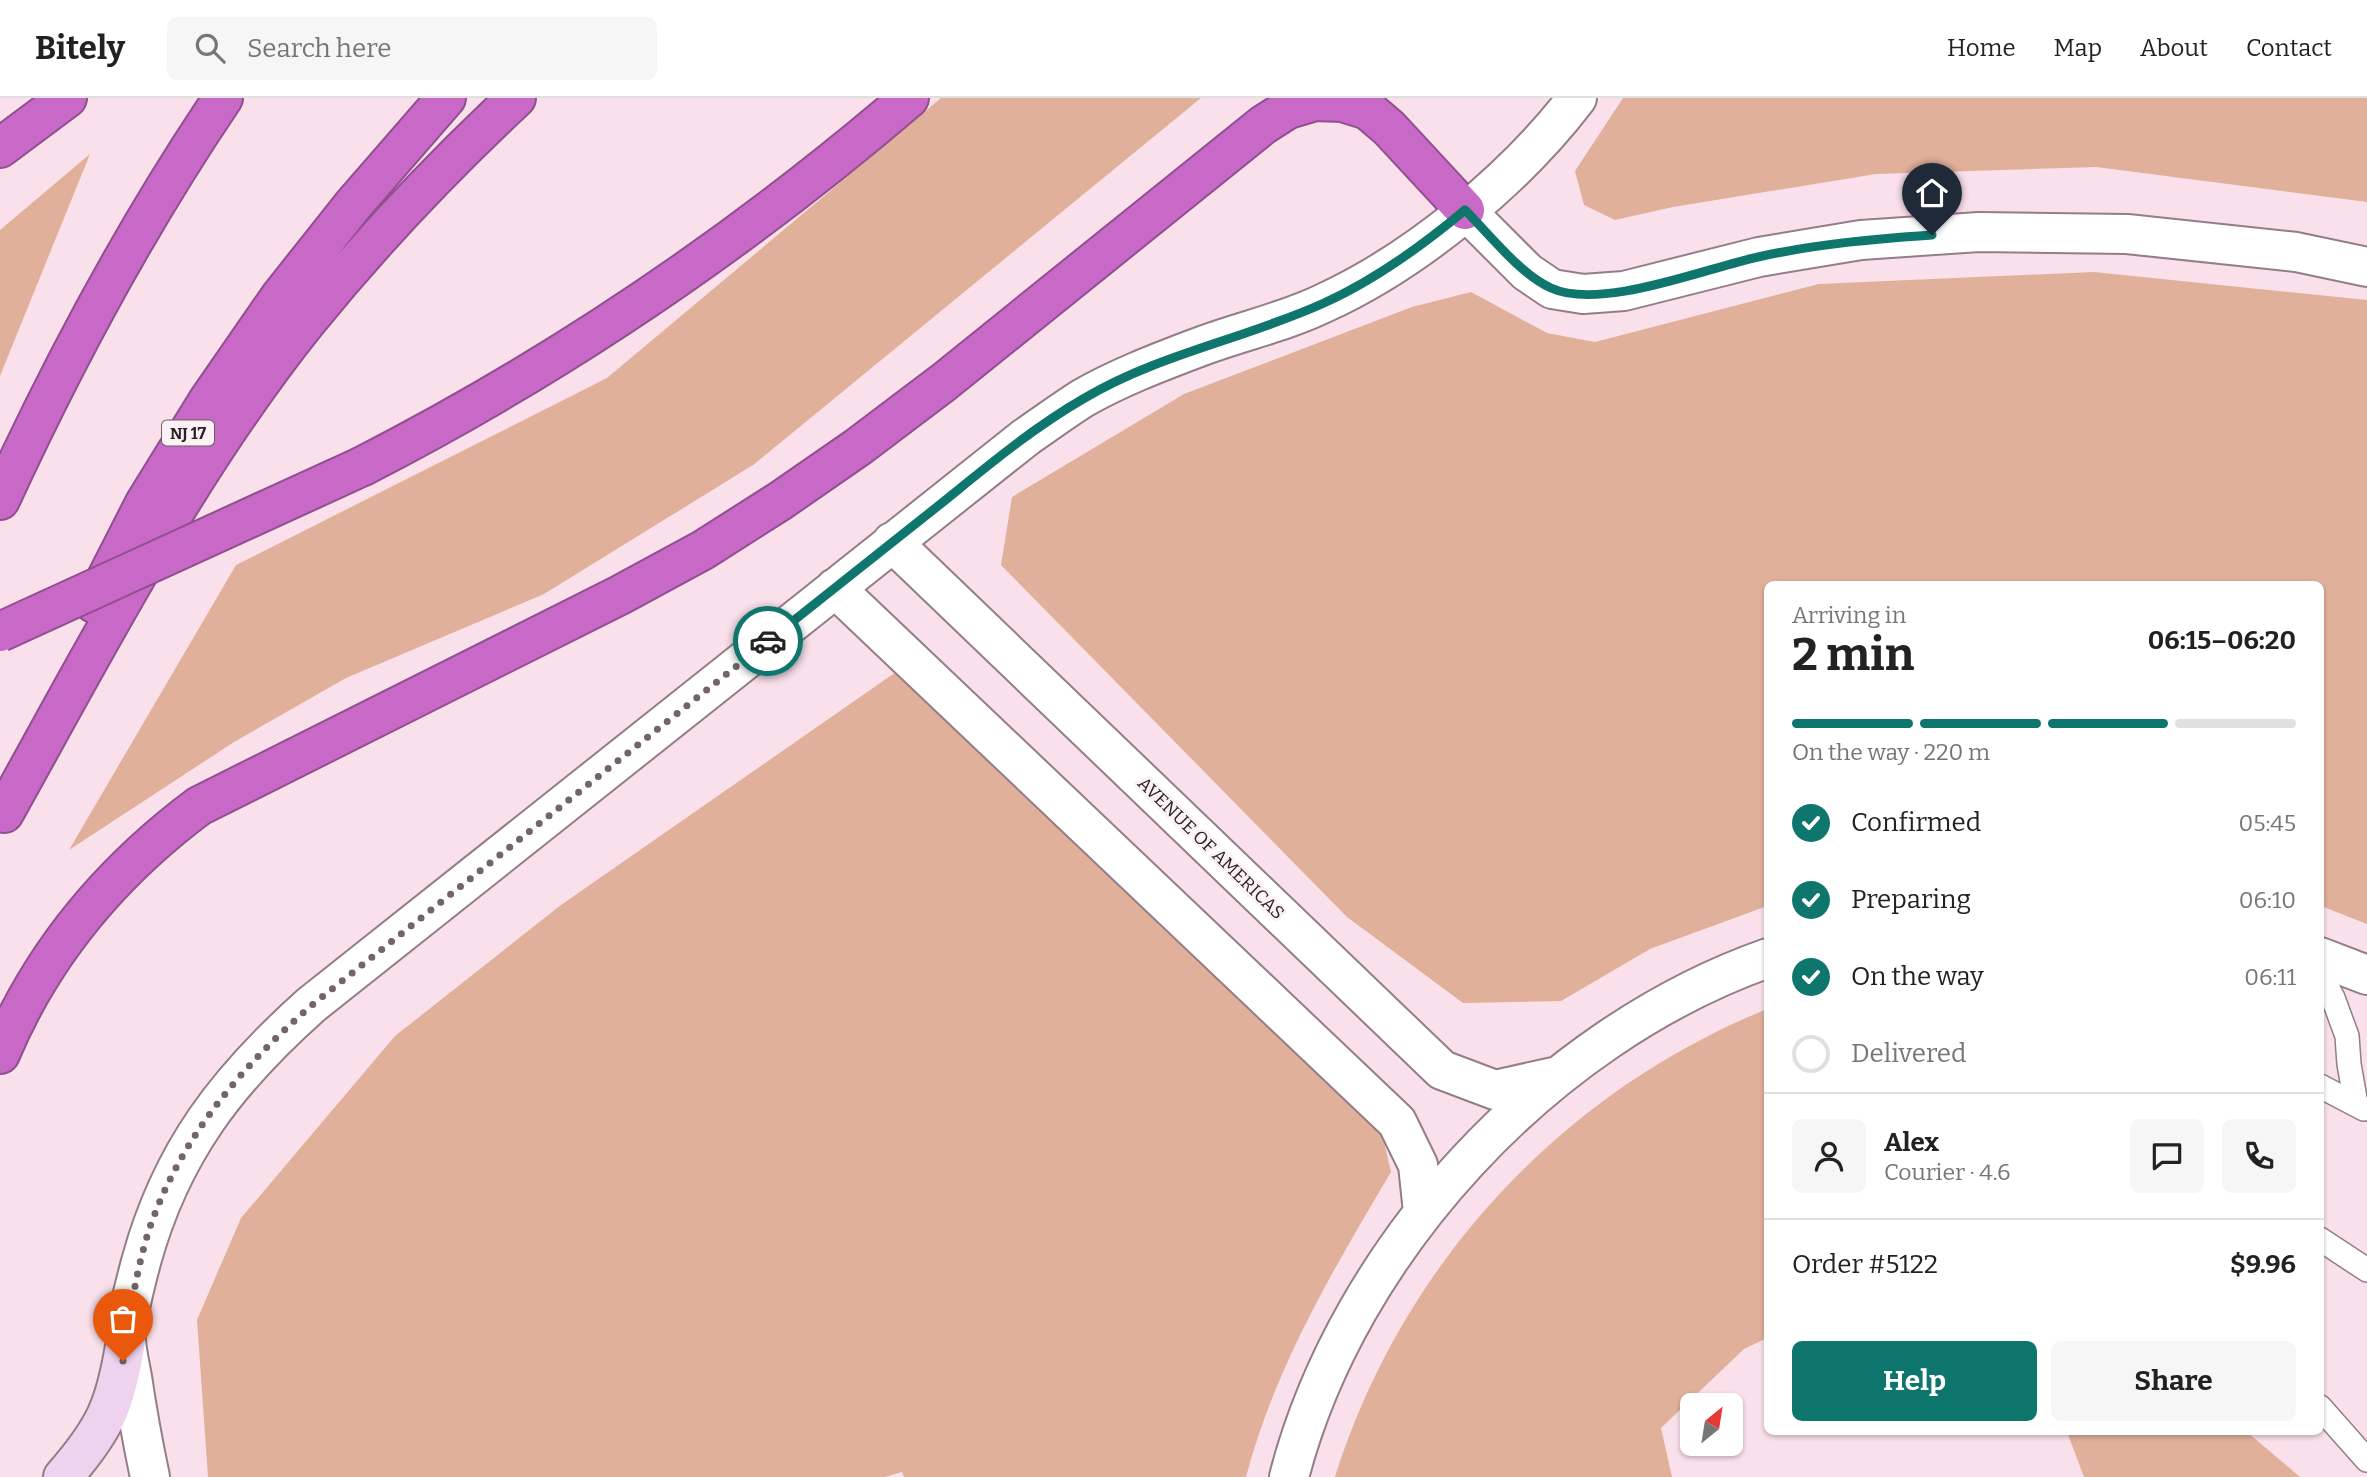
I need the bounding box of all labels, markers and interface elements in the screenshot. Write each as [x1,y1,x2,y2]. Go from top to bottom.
search box [167,17,657,80]
text: Bitely [35,28,125,68]
icon: search [191,29,229,67]
text: Search here [247,33,391,64]
text: Home [1947,34,2016,62]
text: Map [2054,34,2102,62]
text: About [2140,34,2208,62]
text: Contact [2246,34,2332,62]
pin [1902,163,1962,235]
icon: home [1913,174,1951,212]
road number: NJ 17 [162,420,214,446]
text: Arriving in [1792,601,1906,629]
courier [733,606,803,676]
icon: car [749,622,787,660]
text: 06:15–06:20 [2148,625,2296,656]
text: 2 min [1792,627,1914,682]
text: On the way · 220 m [1792,738,1990,766]
street label: AVENUE OF AMERICAS [1133,772,1289,924]
icon: check [1792,804,1830,842]
text: Confirmed [1851,807,1981,838]
text: 05:45 [2238,809,2296,837]
icon: check [1792,881,1830,919]
text: Preparing [1851,884,1971,915]
text: 06:10 [2239,886,2296,914]
icon: check [1792,958,1830,996]
text: On the way [1851,961,1984,992]
text: 06:11 [2244,963,2296,991]
text: Delivered [1851,1038,1966,1069]
button: person [1792,1119,1866,1193]
button: chat [2130,1119,2204,1193]
button: phone [2222,1119,2296,1193]
text: Alex [1884,1127,1939,1158]
text: Courier · 4.6 [1884,1158,2011,1186]
text: Order #5122 [1792,1249,1938,1280]
text: $9.96 [2230,1249,2296,1280]
pin [93,1289,153,1361]
icon: bag [104,1300,142,1338]
button: Help [1792,1341,2037,1421]
button: Share [2051,1341,2296,1421]
north arrow [1680,1393,1743,1456]
map controls [1680,1393,1743,1456]

